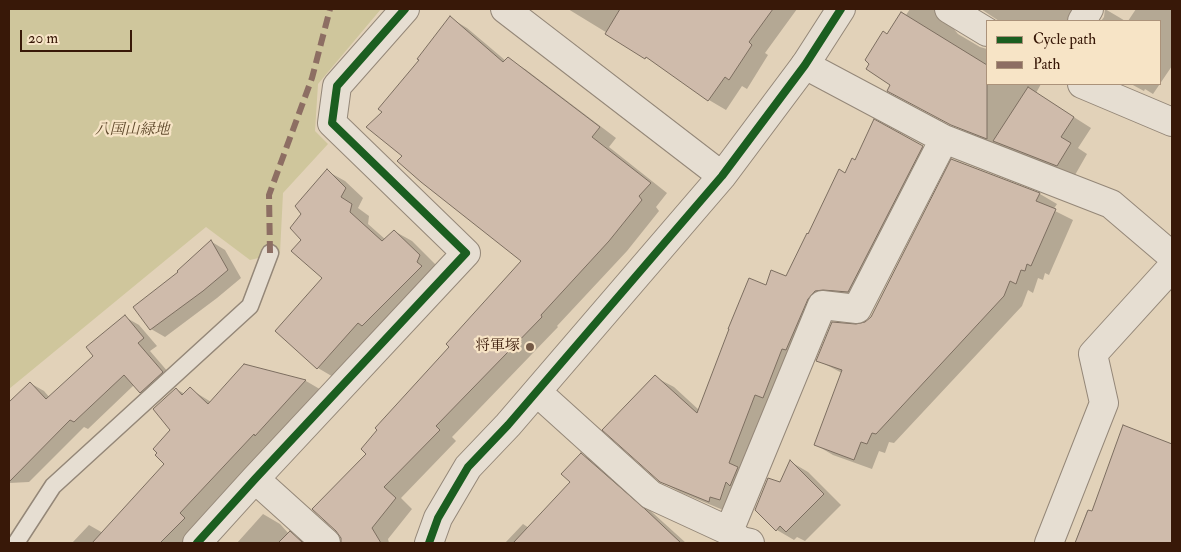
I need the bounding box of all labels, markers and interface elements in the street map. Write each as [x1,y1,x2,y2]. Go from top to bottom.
scale bar [22,20,135,52]
legend [986,20,1161,85]
text: 20 m [28,29,58,48]
text: Cycle path [1033,30,1096,49]
text: Path [1033,55,1060,74]
park label: 八国山緑地 [95,122,169,140]
place label: 将軍塚 [475,338,520,356]
marker: 将軍塚 [524,341,536,353]

